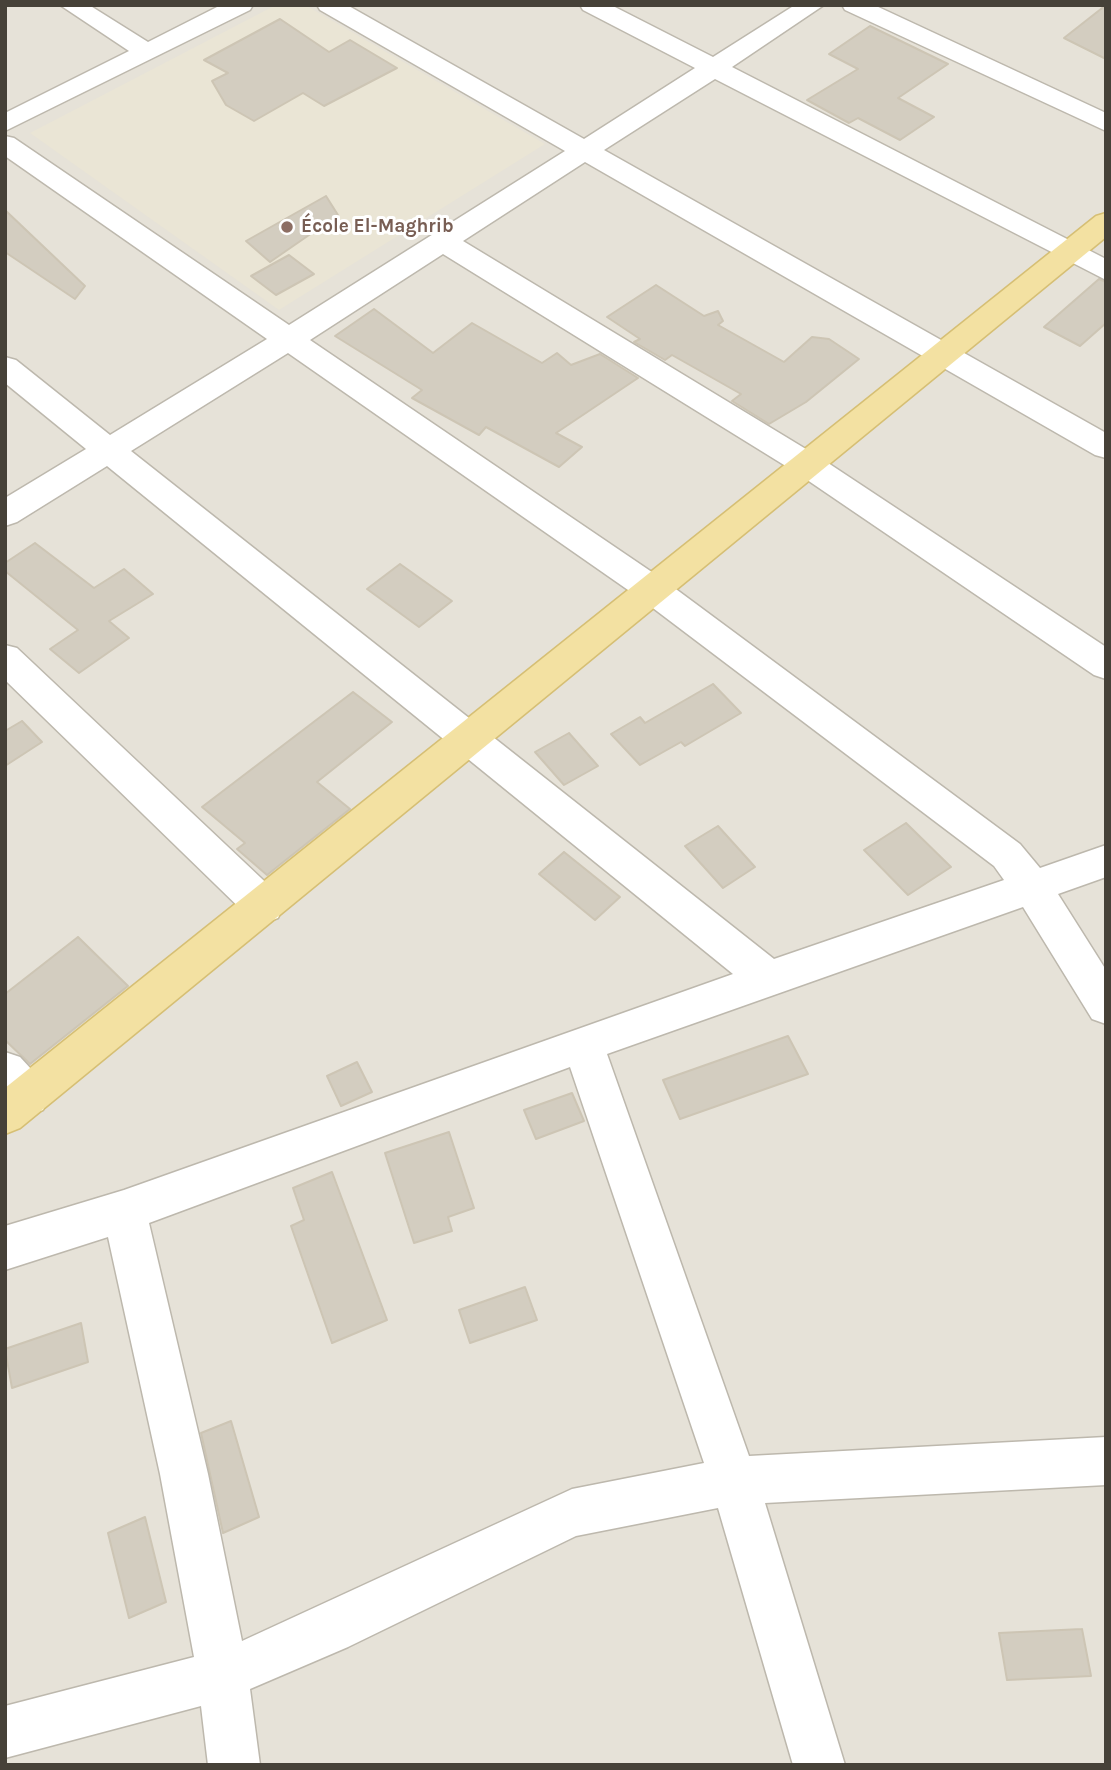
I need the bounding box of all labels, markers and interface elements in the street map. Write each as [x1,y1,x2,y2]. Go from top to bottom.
place label: École El-Maghrib [301,216,454,238]
marker: École El-Maghrib [279,219,295,235]

